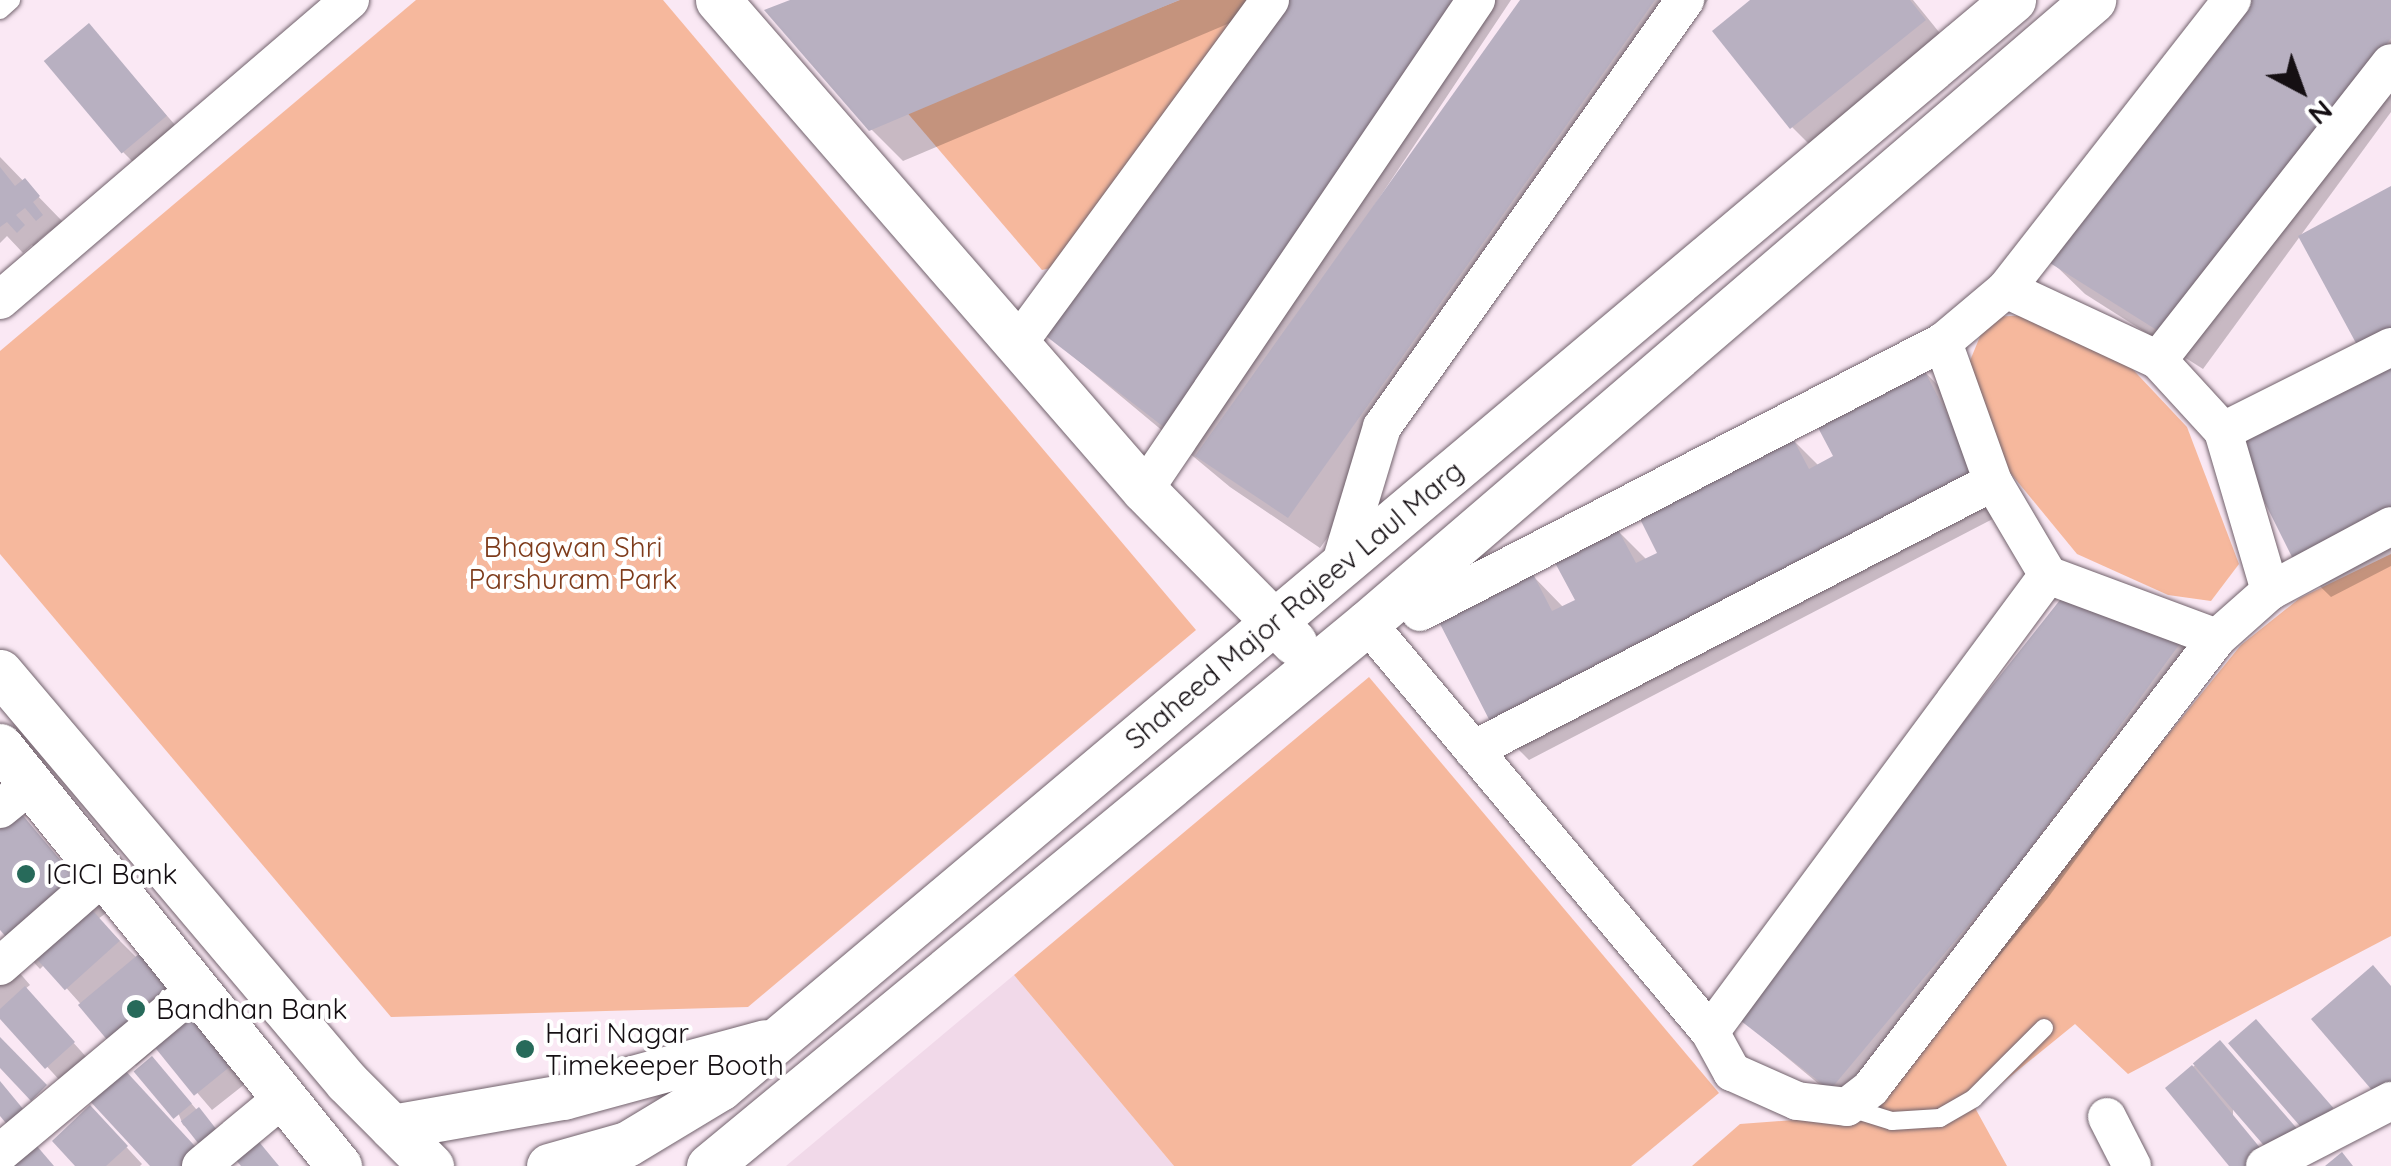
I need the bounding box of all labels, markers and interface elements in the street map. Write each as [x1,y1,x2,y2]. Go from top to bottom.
north arrow [2251,40,2351,140]
text: N [2302,93,2340,133]
street label: Shaheed Major Rajeev Laul Marg [1118,454,1470,756]
park label: Bhagwan Shri Parshuram Park [468,530,678,596]
place label: ICICI Bank [46,857,178,891]
marker: ICICI Bank [15,863,37,885]
place label: Bandhan Bank [156,992,347,1026]
marker: Bandhan Bank [125,998,147,1020]
place label: Hari Nagar Timekeeper Booth [545,1016,784,1082]
marker: Hari Nagar Timekeeper Booth [514,1038,536,1060]

